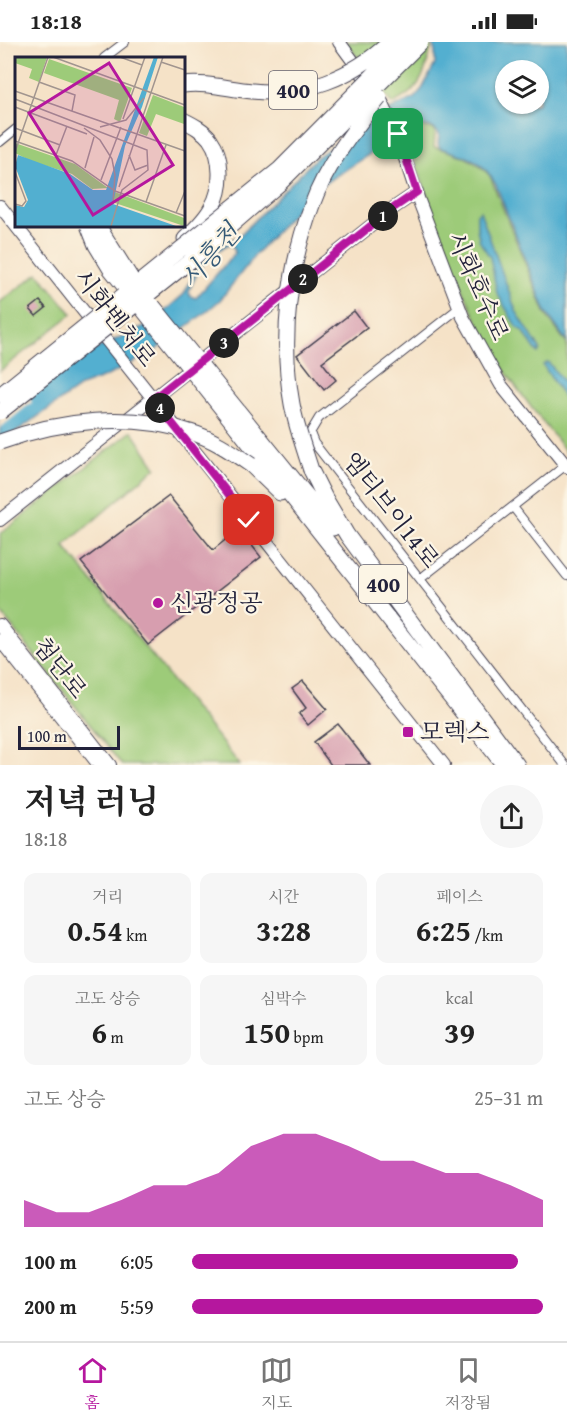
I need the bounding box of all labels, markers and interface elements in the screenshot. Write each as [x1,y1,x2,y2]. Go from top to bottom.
text: 18:18 [30,5,82,37]
inset map [15,57,184,226]
map controls [495,60,549,114]
button: layers [495,60,549,114]
road number: 400 [269,71,317,109]
pin [372,108,423,159]
icon: arrive [381,117,414,150]
pin: 1 [368,201,398,231]
text: 1 [379,204,387,228]
water label: 시흥천 [170,213,250,297]
street label: 시화호수로 [439,226,518,346]
street label: 시화벤처로 [66,261,165,374]
pin: 2 [288,264,318,294]
text: 2 [299,267,307,291]
pin: 3 [209,328,239,358]
text: 3 [220,331,228,355]
pin: 4 [145,393,175,423]
text: 4 [156,396,164,420]
street label: 엠티브이14로 [335,444,448,575]
pin [223,494,274,545]
icon: check [232,503,265,536]
road number: 400 [359,565,407,603]
place label: 신광정공 [170,585,263,620]
marker: 신광정공 [151,596,165,610]
street label: 첨단로 [25,630,96,706]
place label: 모렉스 [420,714,490,749]
scale bar [18,723,120,750]
text: 100 m [27,724,67,748]
marker: 모렉스 [401,725,415,739]
text: 저녁 러닝 [24,777,159,825]
button: share [480,785,543,848]
text: 18:18 [24,824,67,853]
text: 거리 [92,884,123,908]
text: 시간 [268,884,299,908]
text: 페이스 [436,884,483,908]
text: 0.54 [68,908,123,952]
text: 3:28 [256,908,311,952]
text: 6:25 [416,908,471,952]
text: km [123,923,147,947]
text: /km [471,923,503,947]
text: 고도 상승 [75,986,140,1010]
text: 심박수 [260,986,307,1010]
text: kcal [446,986,473,1010]
text: 6 [91,1010,107,1054]
text: 150 [243,1010,290,1054]
text: 39 [444,1010,475,1054]
text: m [107,1025,124,1049]
text: bpm [290,1025,324,1049]
text: 25–31 m [474,1083,543,1112]
text: 고도 상승 [24,1084,106,1113]
text: 100 m [24,1247,77,1276]
text: 6:05 [120,1247,154,1276]
text: 200 m [24,1292,77,1321]
text: 5:59 [120,1292,154,1321]
tab: 홈 [76,1354,109,1414]
tab: 지도 [260,1354,293,1414]
tab: 저장됨 [445,1354,491,1414]

